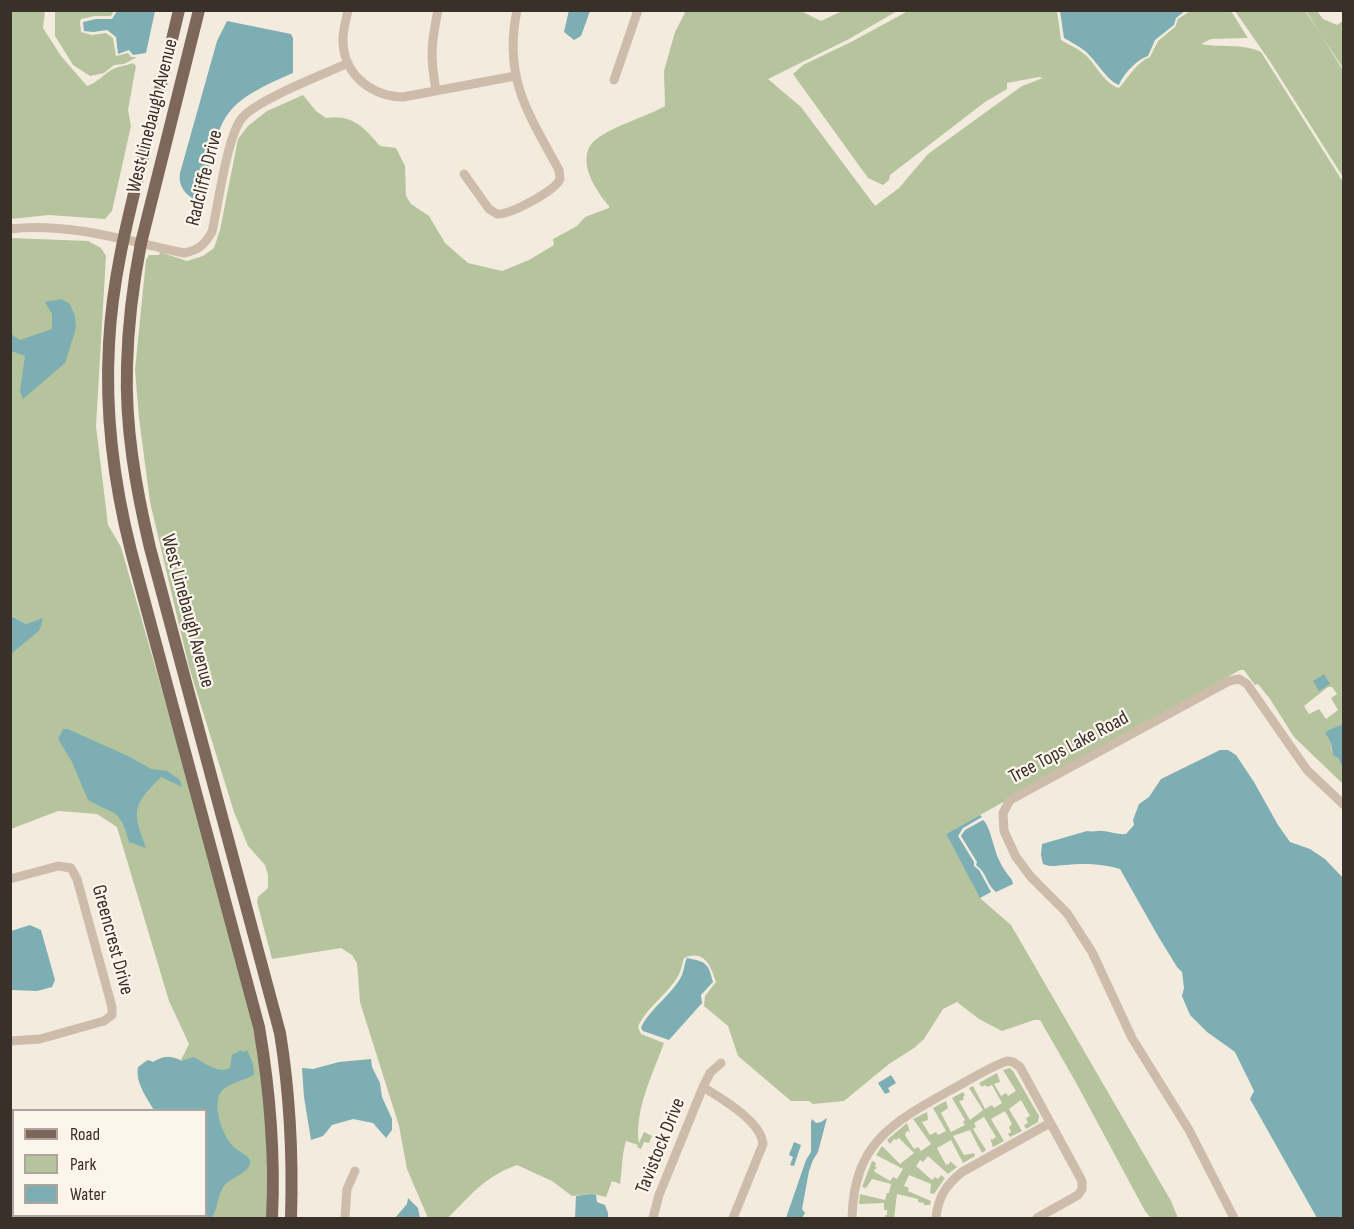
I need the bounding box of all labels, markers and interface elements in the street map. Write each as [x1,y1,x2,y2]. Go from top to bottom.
street label: West Linebaugh Avenue [122,37,184,195]
street label: Radcliffe Drive [181,128,229,228]
street label: West Linebaugh Avenue [155,532,219,690]
street label: Tree Tops Lake Road [1005,706,1133,790]
street label: Greencrest Drive [86,882,138,998]
street label: Tavistock Drive [631,1095,691,1197]
legend [12,1109,207,1217]
text: Road [70,1124,100,1145]
text: Park [70,1154,96,1175]
text: Water [70,1184,106,1205]

